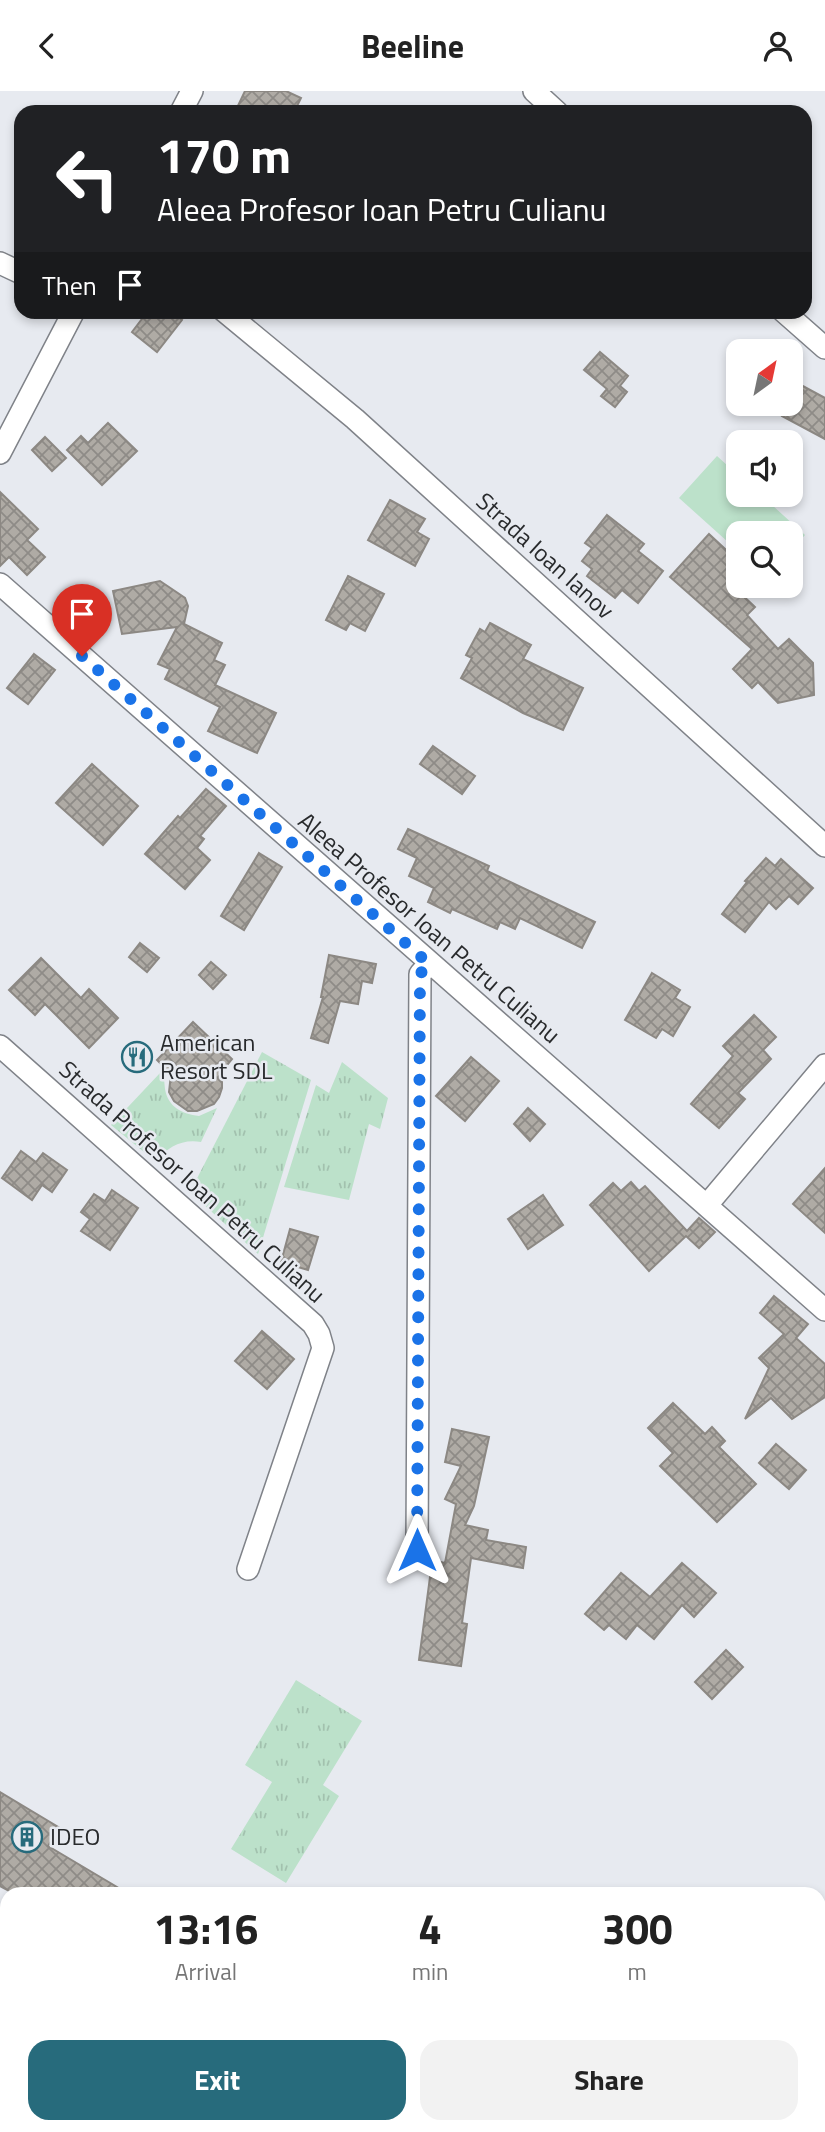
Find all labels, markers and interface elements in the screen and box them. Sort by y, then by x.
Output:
text: Beeline [361,22,464,70]
icon: back [28,27,66,65]
icon: person [759,27,797,65]
text: 170 m [157,117,291,192]
icon: left [42,133,133,224]
text: Aleea Profesor Ioan Petru Culianu [157,185,607,233]
text: Then [42,266,97,305]
icon: arrive [111,266,149,304]
north arrow [726,339,803,417]
map controls [726,339,803,598]
button: sound [726,430,803,507]
street label: Strada Ioan Ianov [469,483,623,627]
button: search [726,521,803,598]
pin [52,584,112,656]
icon: arrive [63,595,101,633]
street label: Aleea Profesor Ioan Petru Culianu [291,803,569,1051]
place label: American Resort SDL [160,1024,273,1088]
restaurant icon: American Resort SDL [120,1040,154,1074]
street label: Strada Profesor Ioan Petru Culianu [52,1052,334,1311]
position arrow [380,1513,454,1587]
place label: IDEO [50,1818,100,1854]
building icon: IDEO [10,1820,44,1854]
text: 13:16 [153,1896,258,1960]
text: 4 [418,1896,442,1960]
text: 300 [602,1896,672,1960]
text: Arrival [175,1954,237,1989]
text: min [412,1954,448,1989]
text: m [628,1954,647,1989]
button: Exit [28,2040,406,2120]
button: Share [420,2040,798,2120]

